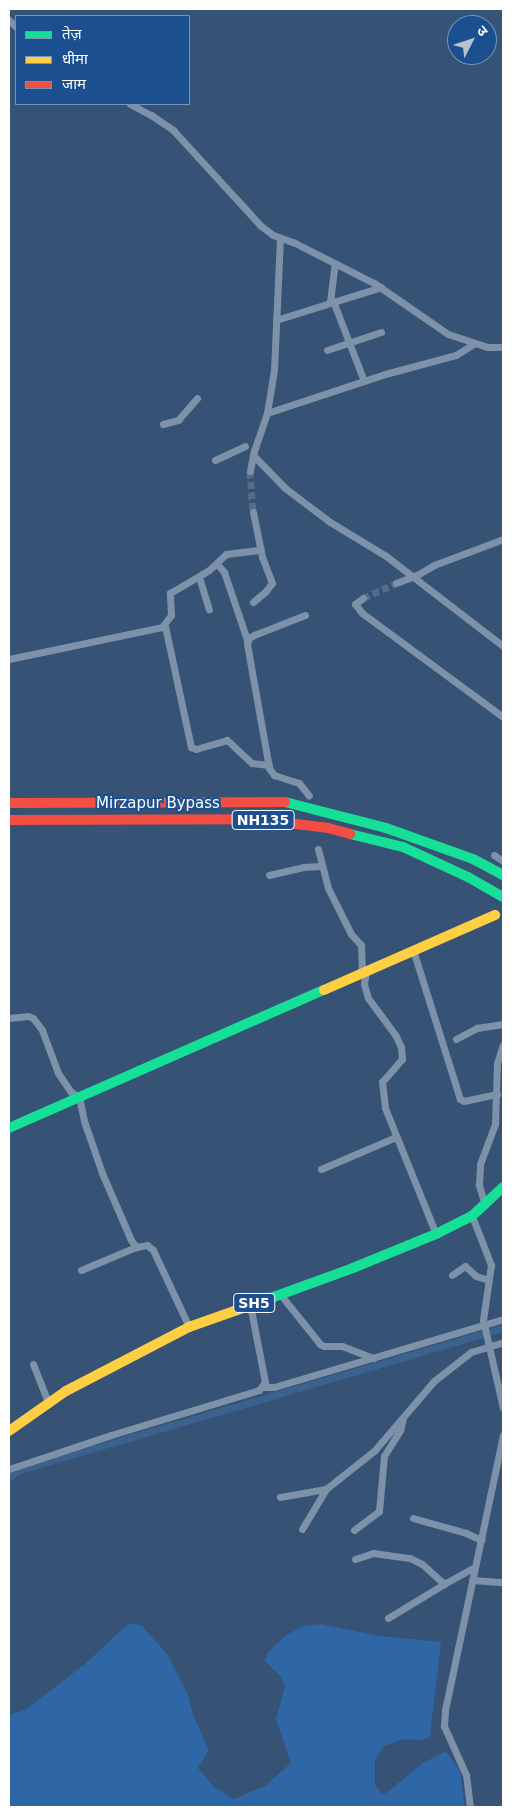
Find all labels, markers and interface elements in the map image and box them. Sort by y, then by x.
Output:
legend [15,15,190,105]
north arrow [447,15,497,65]
text: उ [474,22,491,39]
text: तेज़ [62,25,82,43]
text: धीमा [62,50,88,68]
text: जाम [62,75,86,93]
street label: Mirzapur Bypass [96,795,220,813]
road number: NH135 [230,808,296,832]
road number: SH5 [233,1292,275,1315]

